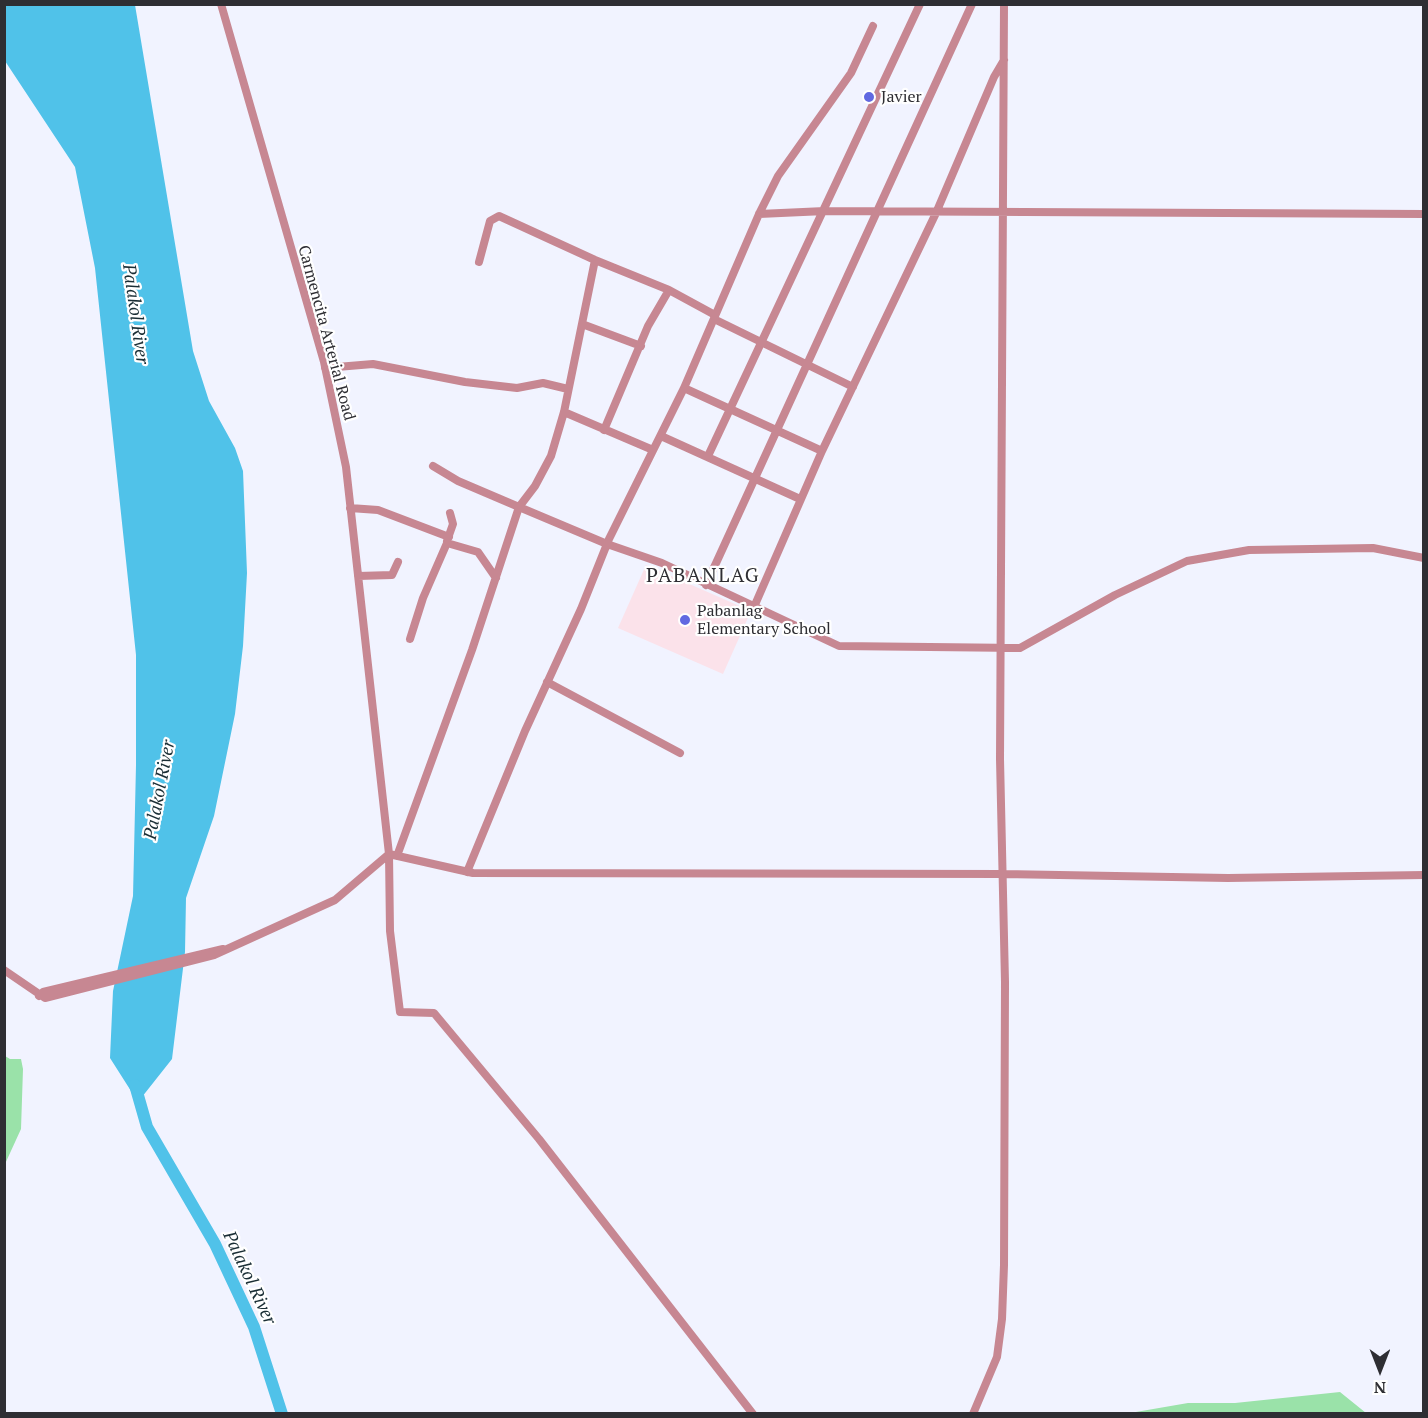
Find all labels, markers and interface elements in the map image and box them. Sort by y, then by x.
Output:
place label: Javier [881,87,922,107]
marker: Javier [862,90,876,104]
street label: Carmencita Arterial Road [293,243,359,423]
water label: Palakol River [117,263,153,365]
district label: PABANLAG [646,564,760,588]
place label: Pabanlag Elementary School [697,601,831,639]
marker: Pabanlag Elementary School [678,613,692,627]
water label: Palakol River [140,739,180,841]
water label: Palakol River [218,1228,280,1328]
north arrow [1350,1340,1410,1400]
text: N [1374,1377,1386,1399]

